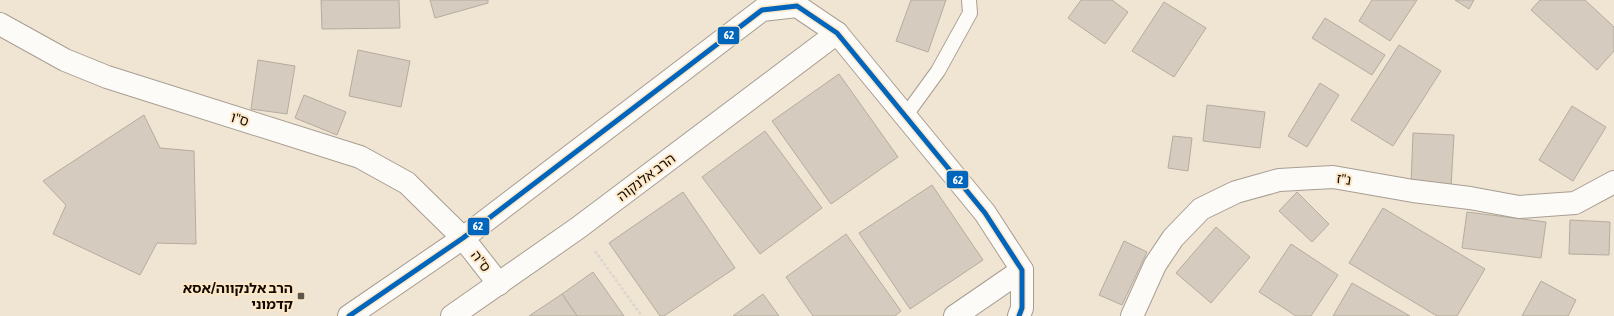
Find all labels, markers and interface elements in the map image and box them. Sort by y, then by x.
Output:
line badge: 62 [717,26,740,45]
text: 62 [724,29,734,41]
street label: ס"ו [229,109,251,129]
street label: הרב אלנקוה [614,150,678,204]
line badge: 62 [946,170,969,189]
street label: נ"ז [1336,170,1352,188]
text: 62 [953,174,963,186]
line badge: 62 [467,217,490,236]
text: 62 [473,220,483,232]
street label: ס"ה [468,247,494,275]
place label: הרב אלנקווה/אסא קדמוני [183,280,293,312]
marker: הרב אלנקווה/אסא קדמוני [296,291,306,301]

